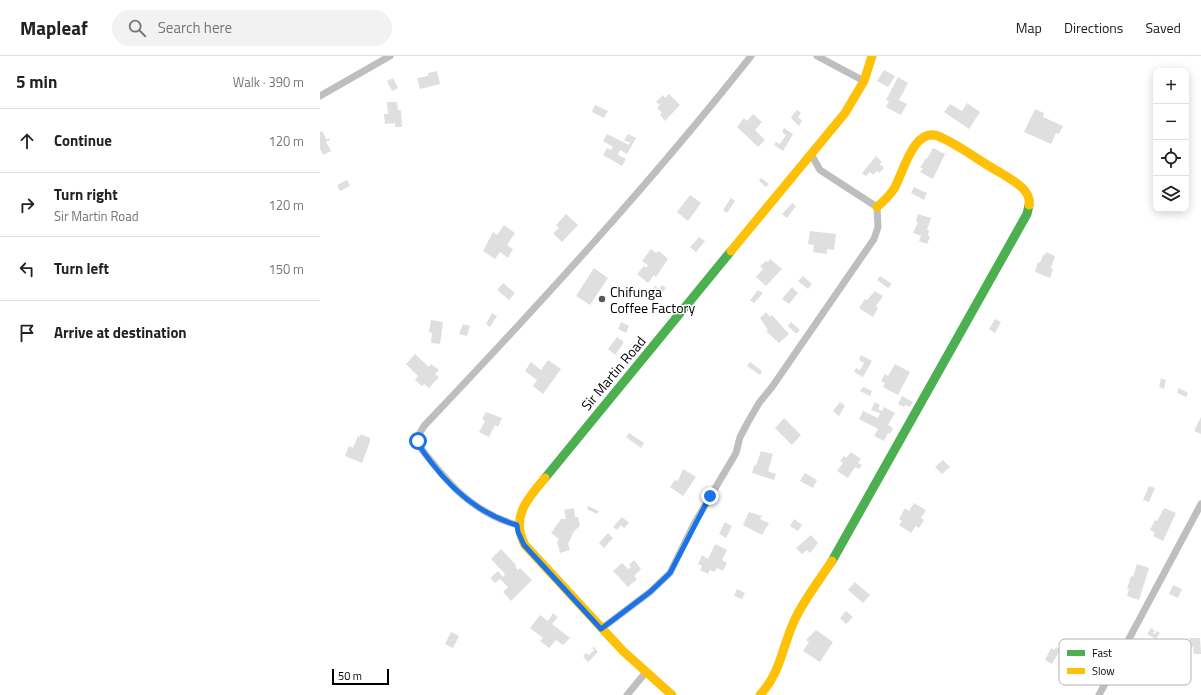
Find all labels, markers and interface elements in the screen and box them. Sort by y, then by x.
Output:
search box [112,10,392,46]
text: Mapleaf [20,13,88,42]
text: Search here [158,16,232,39]
icon: search [126,17,148,39]
text: Map [1016,17,1042,38]
text: Directions [1064,17,1123,38]
text: Saved [1145,17,1181,38]
map controls [1153,68,1189,212]
button: + [1153,68,1189,104]
text: 5 min [16,69,57,95]
text: Walk · 390 m [233,72,304,92]
button: − [1153,104,1189,140]
text: Continue [54,129,112,152]
icon: ahead [16,130,38,152]
text: 120 m [268,131,304,151]
button: locate [1153,140,1189,176]
button: layers [1153,176,1189,212]
text: Turn right [54,183,118,206]
icon: right [16,194,38,216]
text: 120 m [268,195,304,215]
text: Sir Martin Road [54,206,139,226]
text: Turn left [54,257,109,280]
icon: left [16,258,38,280]
text: 150 m [268,259,304,279]
place label: Chifunga Coffee Factory [610,281,695,318]
marker: Chifunga Coffee Factory [597,294,607,304]
text: Arrive at destination [54,321,187,344]
icon: arrive [16,322,38,344]
street label: Sir Martin Road [576,331,650,415]
route start [409,432,427,450]
route end [701,487,719,505]
legend [1059,639,1191,685]
text: Fast [1092,645,1112,661]
text: Slow [1092,663,1115,679]
scale bar [332,667,389,686]
text: 50 m [338,668,362,684]

